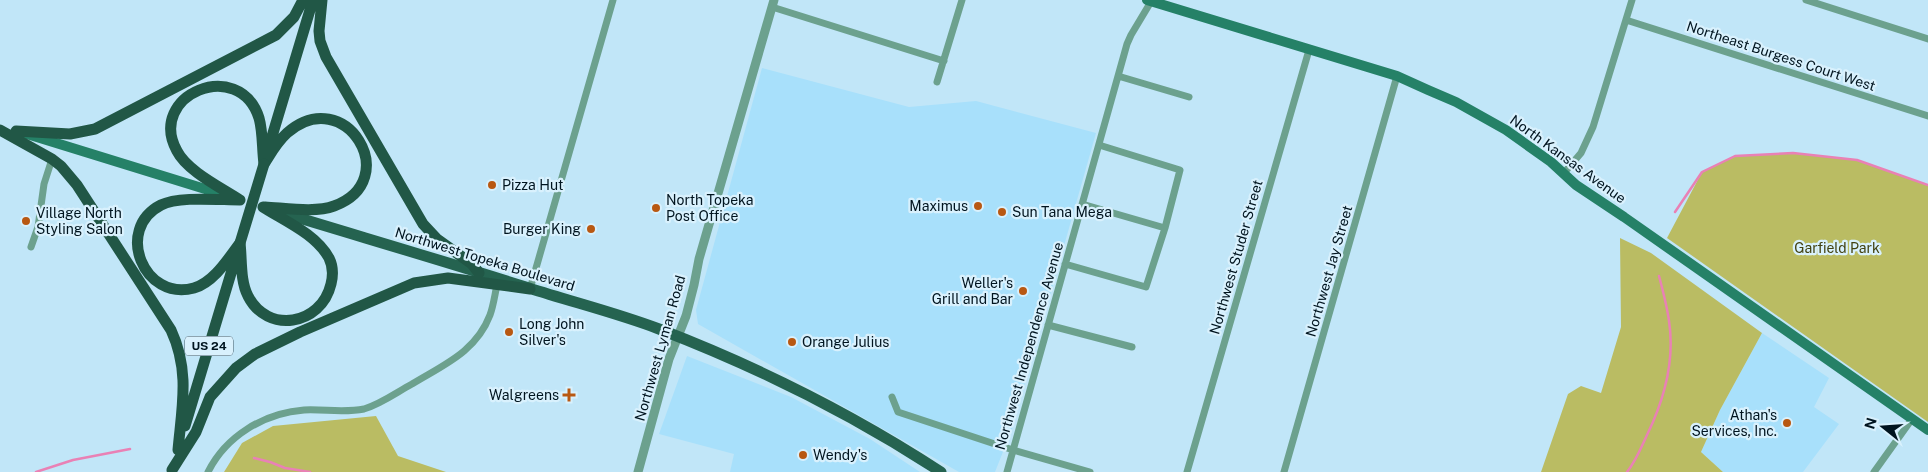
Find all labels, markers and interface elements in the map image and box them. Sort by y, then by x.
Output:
street label: Northeast Burgess Court West [1685,18,1877,94]
street label: North Kansas Avenue [1507,112,1629,206]
place label: Pizza Hut [502,177,564,193]
street label: Northwest Studer Street [1206,178,1266,336]
marker: Pizza Hut [486,179,498,191]
place label: North Topeka Post Office [666,192,754,224]
place label: Maximus [909,198,968,214]
marker: Maximus [972,200,984,212]
marker: North Topeka Post Office [650,202,662,214]
street label: Northwest Jay Street [1303,203,1355,339]
place label: Sun Tana Mega [1012,204,1112,220]
place label: Village North Styling Salon [36,205,123,237]
marker: Sun Tana Mega [996,206,1008,218]
marker: Village North Styling Salon [20,215,32,227]
place label: Burger King [503,221,581,237]
marker: Burger King [585,223,597,235]
street label: Northwest Topeka Boulevard [393,224,577,294]
street label: Northwest Independence Avenue [992,240,1066,452]
park label: Garfield Park [1794,240,1880,256]
street label: Northwest Lyman Road [632,273,688,423]
place label: Weller's Grill and Bar [932,275,1013,307]
marker: Weller's Grill and Bar [1017,285,1029,297]
place label: Long John Silver's [519,316,584,348]
marker: Long John Silver's [503,326,515,338]
place label: Orange Julius [802,334,889,350]
road number: US 24 [185,336,233,356]
marker: Orange Julius [786,336,798,348]
place label: Walgreens [489,387,559,403]
marker: Walgreens [563,389,575,401]
north arrow [1858,402,1908,452]
place label: Athan's Services, Inc. [1691,407,1777,439]
text: N [1861,416,1880,431]
marker: Athan's Services, Inc. [1781,417,1793,429]
place label: Wendy's [813,447,867,463]
marker: Wendy's [797,449,809,461]

